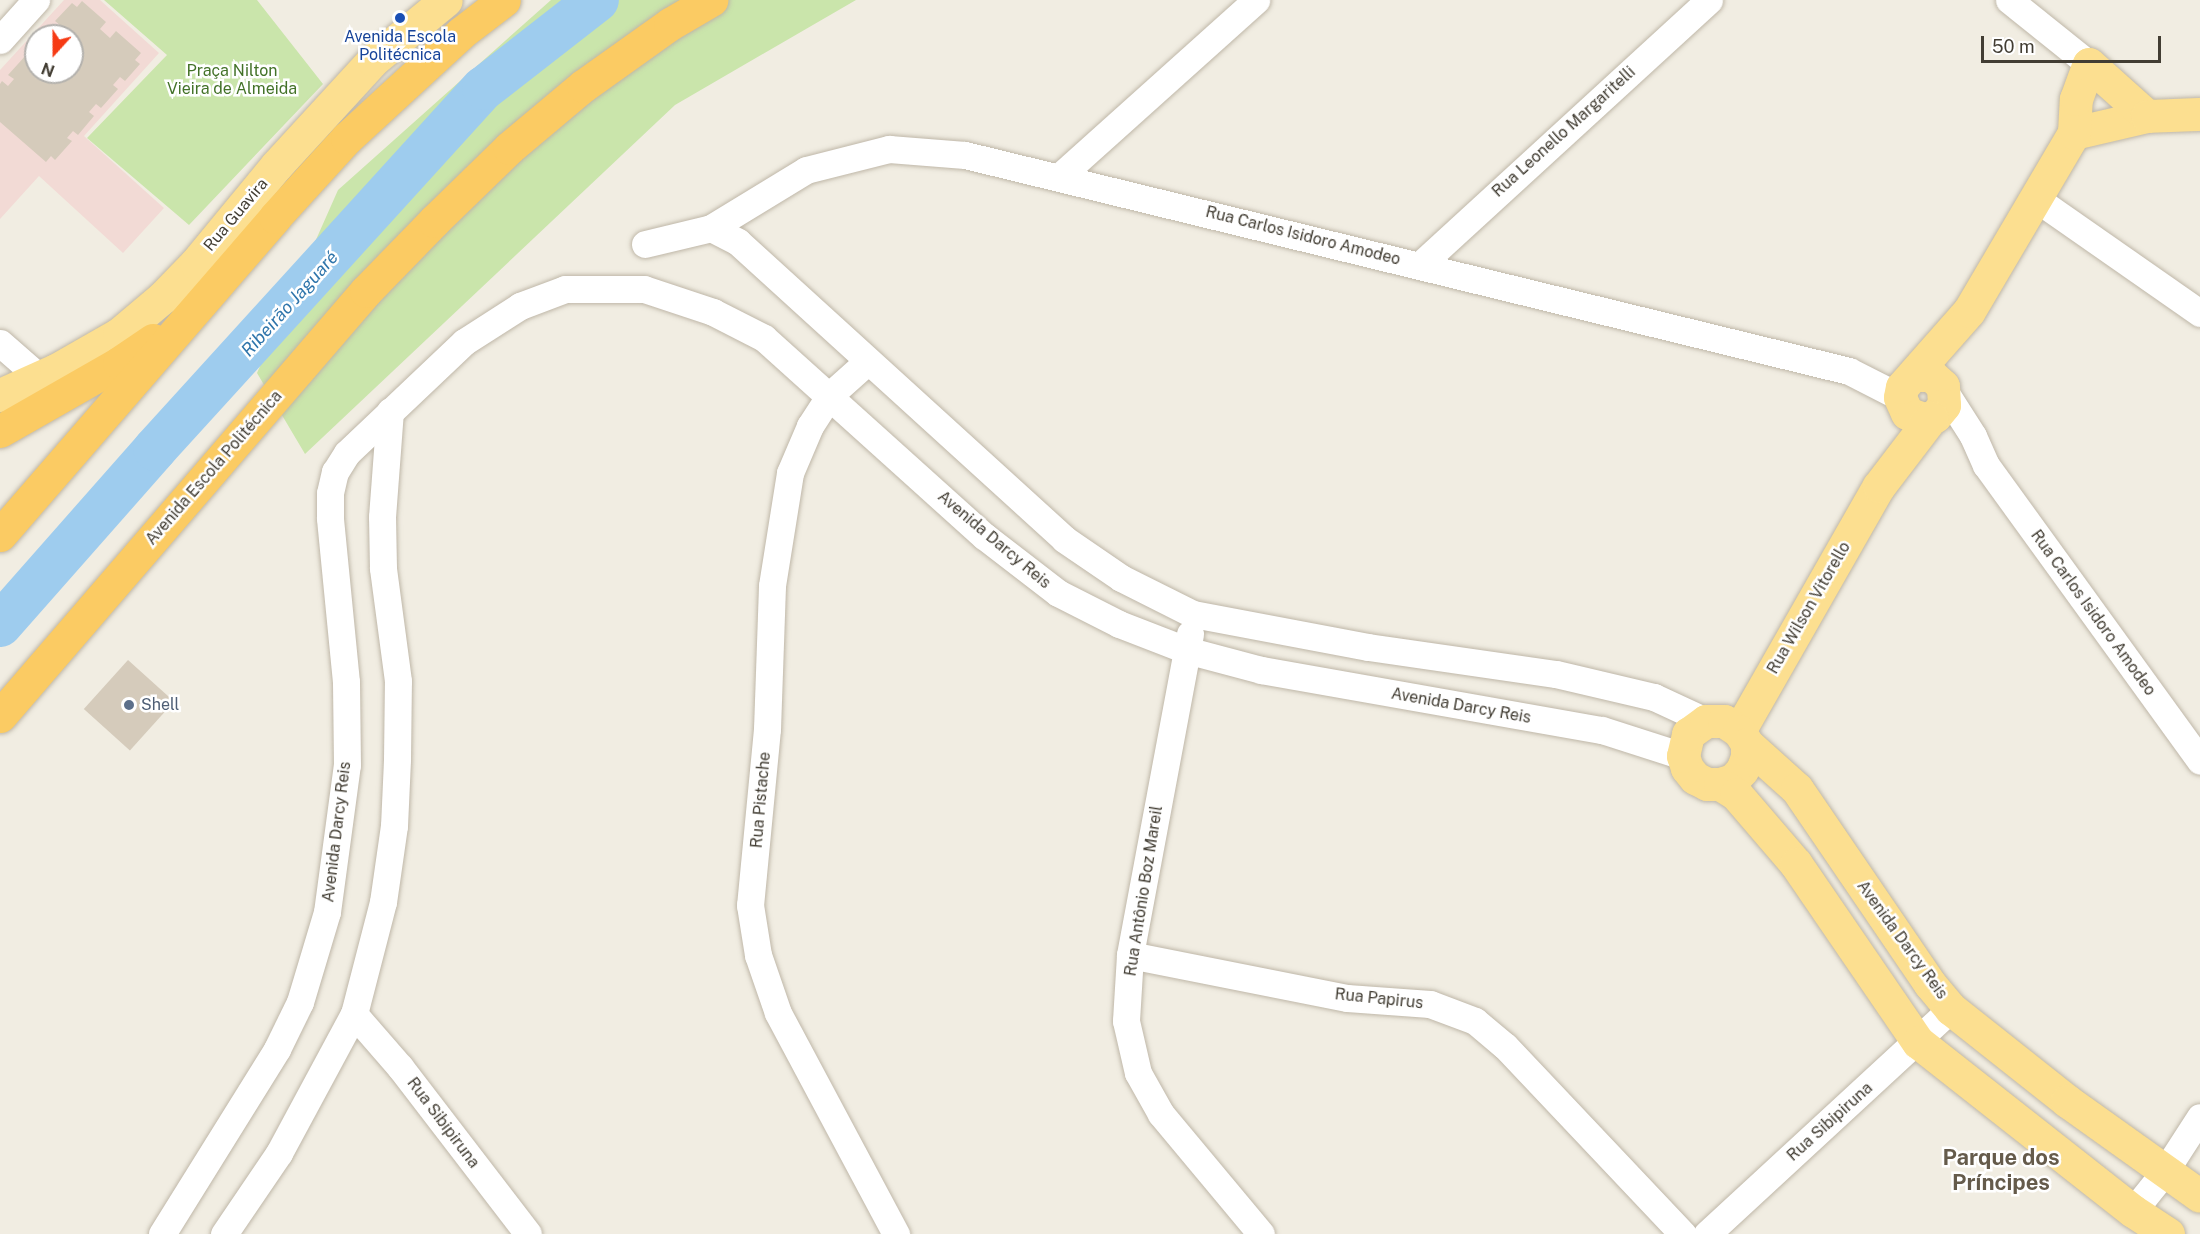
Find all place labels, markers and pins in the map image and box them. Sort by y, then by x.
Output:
marker: Avenida Escola Politécnica [393,11,407,25]
place label: Avenida Escola Politécnica [344,27,456,65]
place label: Shell [141,695,179,715]
marker: Shell [122,698,136,712]

